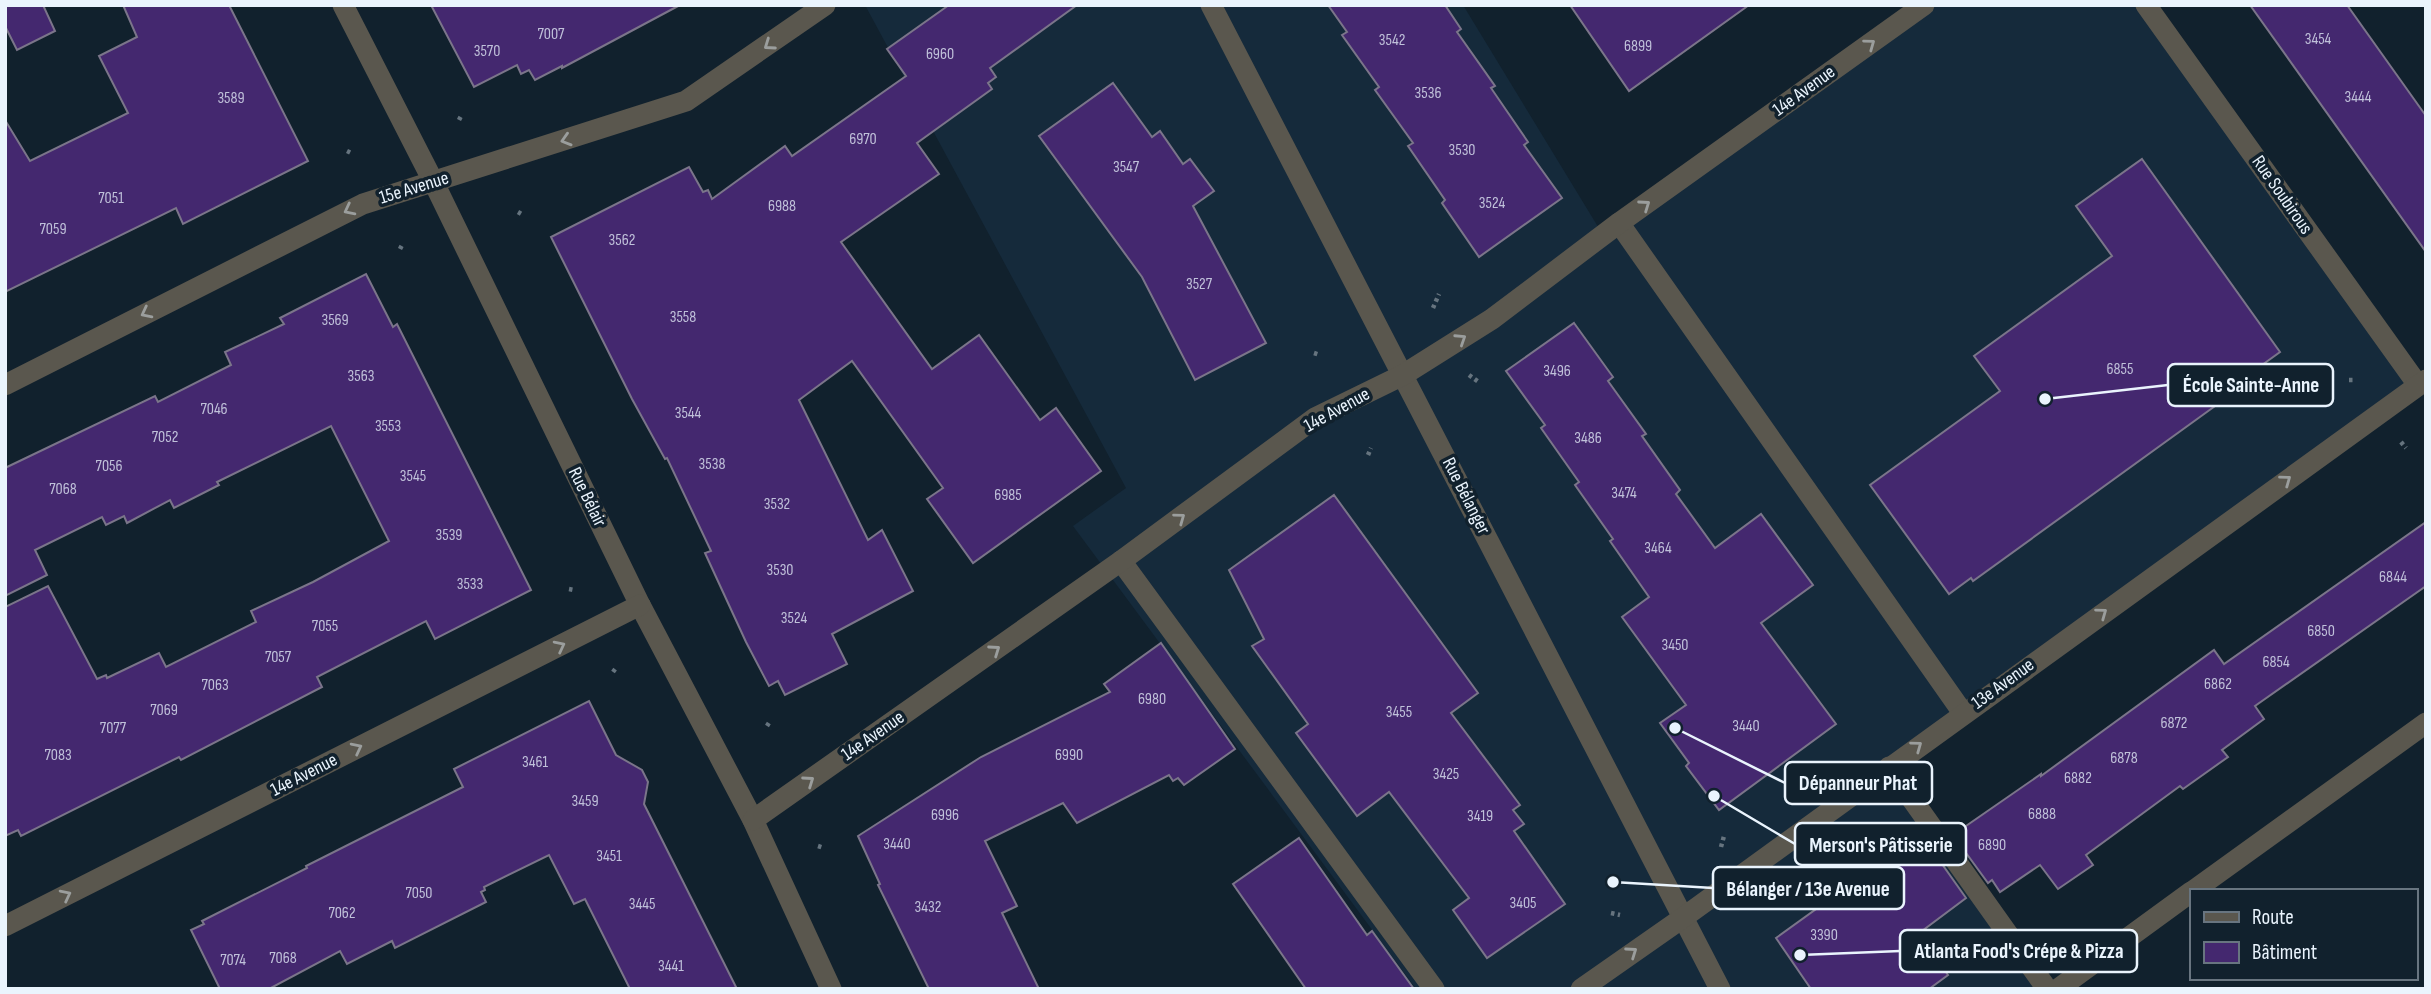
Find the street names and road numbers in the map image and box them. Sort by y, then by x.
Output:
street label: 14e Avenue [1768,61,1840,121]
street label: Rue Soubirous [2247,151,2317,239]
street label: 15e Avenue [377,167,451,209]
street label: 14e Avenue [1300,383,1374,437]
street label: Rue Bélanger [1437,454,1495,539]
street label: Rue Bélair [563,464,611,531]
street label: 13e Avenue [1967,654,2039,714]
street label: 14e Avenue [837,706,909,766]
street label: 14e Avenue [267,748,341,802]

